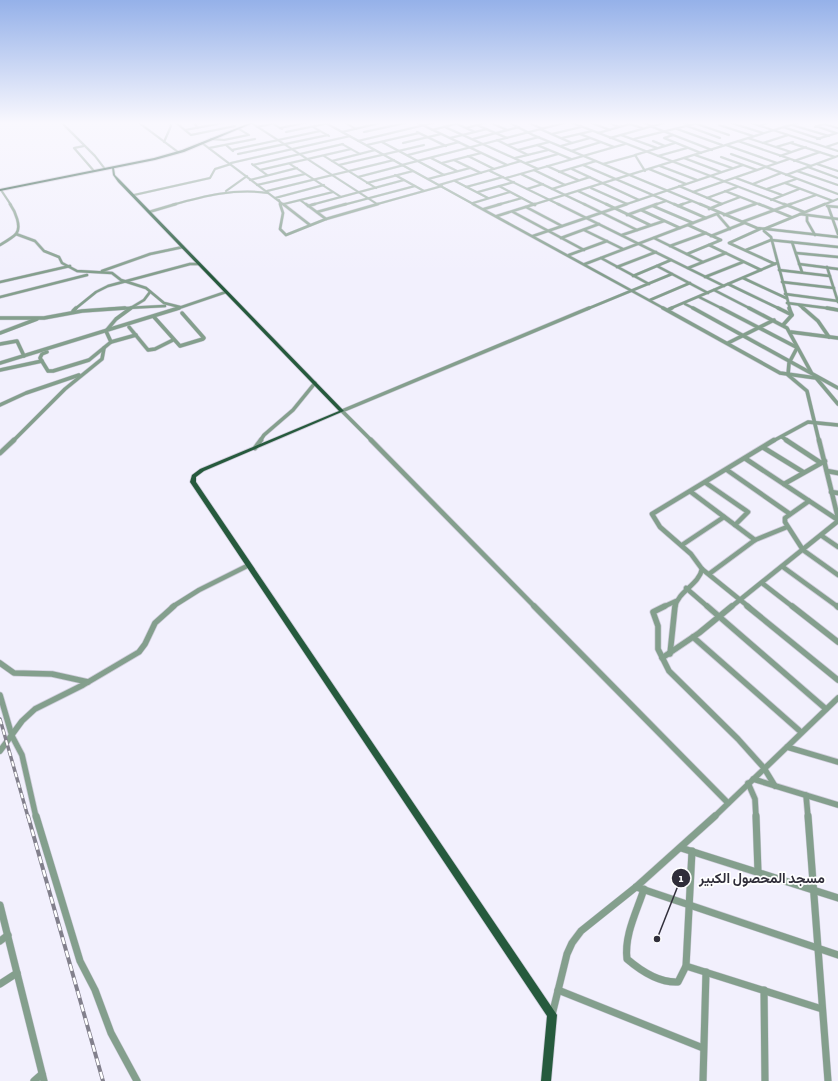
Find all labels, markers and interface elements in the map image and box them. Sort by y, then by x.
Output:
callout: مسجد المحصول الكبير [671,865,833,891]
text: مسجد المحصول الكبير [698,870,825,887]
text: 1 [679,871,684,885]

